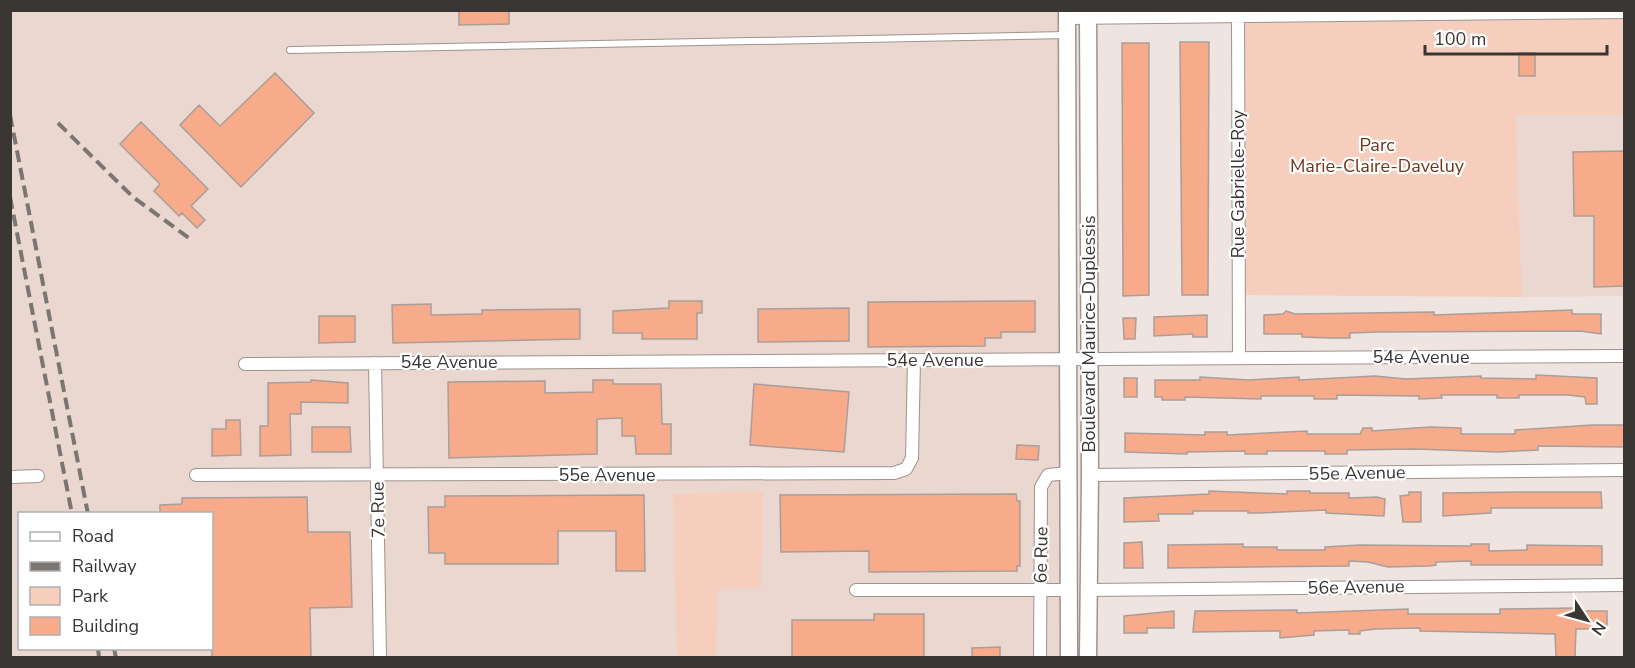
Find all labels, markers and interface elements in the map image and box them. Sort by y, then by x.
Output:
scale bar [1425,18,1606,56]
text: 100 m [1434,27,1486,51]
street label: Rue Gabrielle-Roy [1226,109,1250,258]
park label: Parc Marie-Claire-Daveluy [1290,133,1465,178]
street label: Boulevard Maurice-Duplessis [1077,215,1101,453]
street label: 54e Avenue [1372,345,1470,369]
street label: 54e Avenue [886,348,984,372]
street label: 54e Avenue [400,350,498,374]
street label: 55e Avenue [1308,460,1406,486]
street label: 55e Avenue [558,463,656,487]
street label: 7e Rue [366,481,390,539]
legend [18,512,213,650]
text: Road [72,524,114,548]
street label: 6e Rue [1029,526,1053,584]
text: Railway [72,554,137,578]
street label: 56e Avenue [1307,574,1405,600]
text: Park [72,584,109,608]
north arrow [1557,590,1617,650]
text: Building [72,614,139,638]
text: N [1586,617,1611,640]

